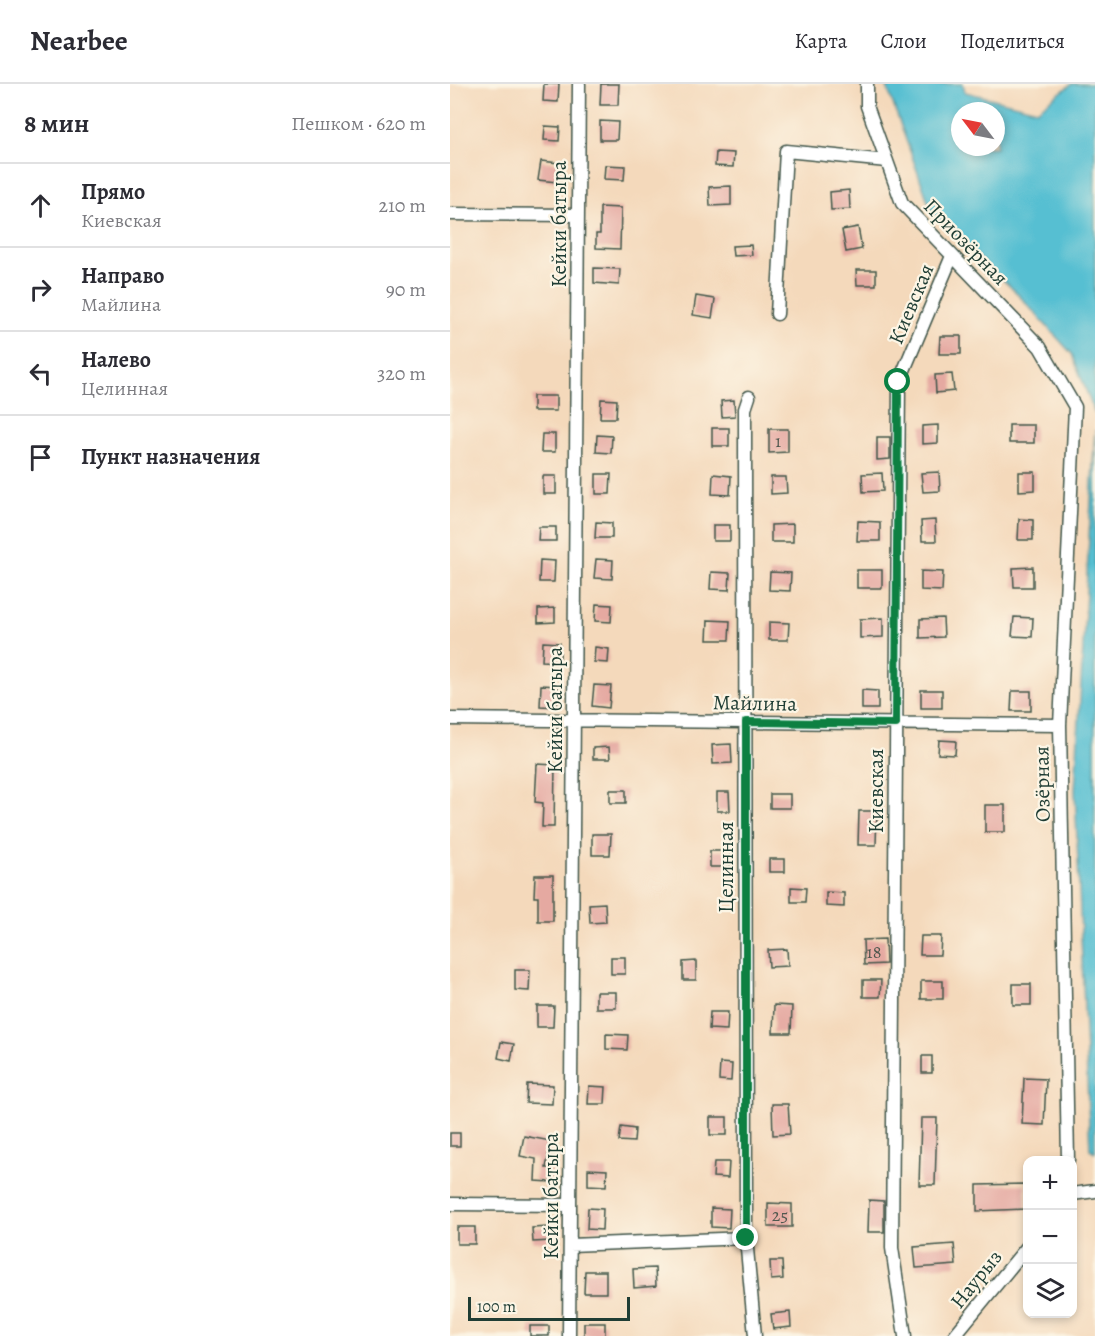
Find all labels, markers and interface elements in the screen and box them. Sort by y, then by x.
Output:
text: Nearbee [30,22,128,60]
text: Карта [794,27,847,55]
text: Слои [880,27,927,55]
text: Поделиться [960,27,1065,55]
north arrow [951,102,1005,156]
text: 8 мин [24,106,89,141]
text: Пешком · 620 m [291,110,426,137]
street label: Кейки батыра [545,160,573,287]
text: Прямо [81,177,145,207]
icon: ahead [24,189,57,222]
text: 210 m [378,192,426,219]
street label: Приозёрная [918,193,1014,291]
text: Киевская [81,207,162,234]
street label: Киевская [882,260,940,348]
text: Направо [81,261,164,291]
icon: right [24,273,57,306]
text: 90 m [386,276,426,303]
text: Майлина [81,291,161,318]
text: Налево [81,345,151,375]
icon: left [24,357,57,390]
text: 320 m [377,360,426,387]
route start [884,368,910,394]
text: Целинная [81,375,168,402]
house number: 1 [775,429,781,453]
icon: arrive [24,441,57,474]
text: Пункт назначения [81,442,260,472]
street label: Кейки батыра [541,646,569,773]
street label: Майлина [713,688,798,718]
street label: Озёрная [1027,746,1057,822]
street label: Киевская [862,749,890,833]
street label: Целинная [712,821,740,913]
house number: 18 [867,940,881,964]
street label: Кейки батыра [537,1132,565,1259]
map controls [1023,1156,1077,1318]
button: + [1023,1156,1077,1210]
house number: 25 [772,1203,788,1227]
button: − [1023,1210,1077,1264]
route end [732,1224,758,1250]
street label: Наурыз [944,1244,1008,1314]
button: layers [1023,1264,1077,1318]
scale bar [468,1294,630,1322]
text: 100 m [477,1296,516,1318]

